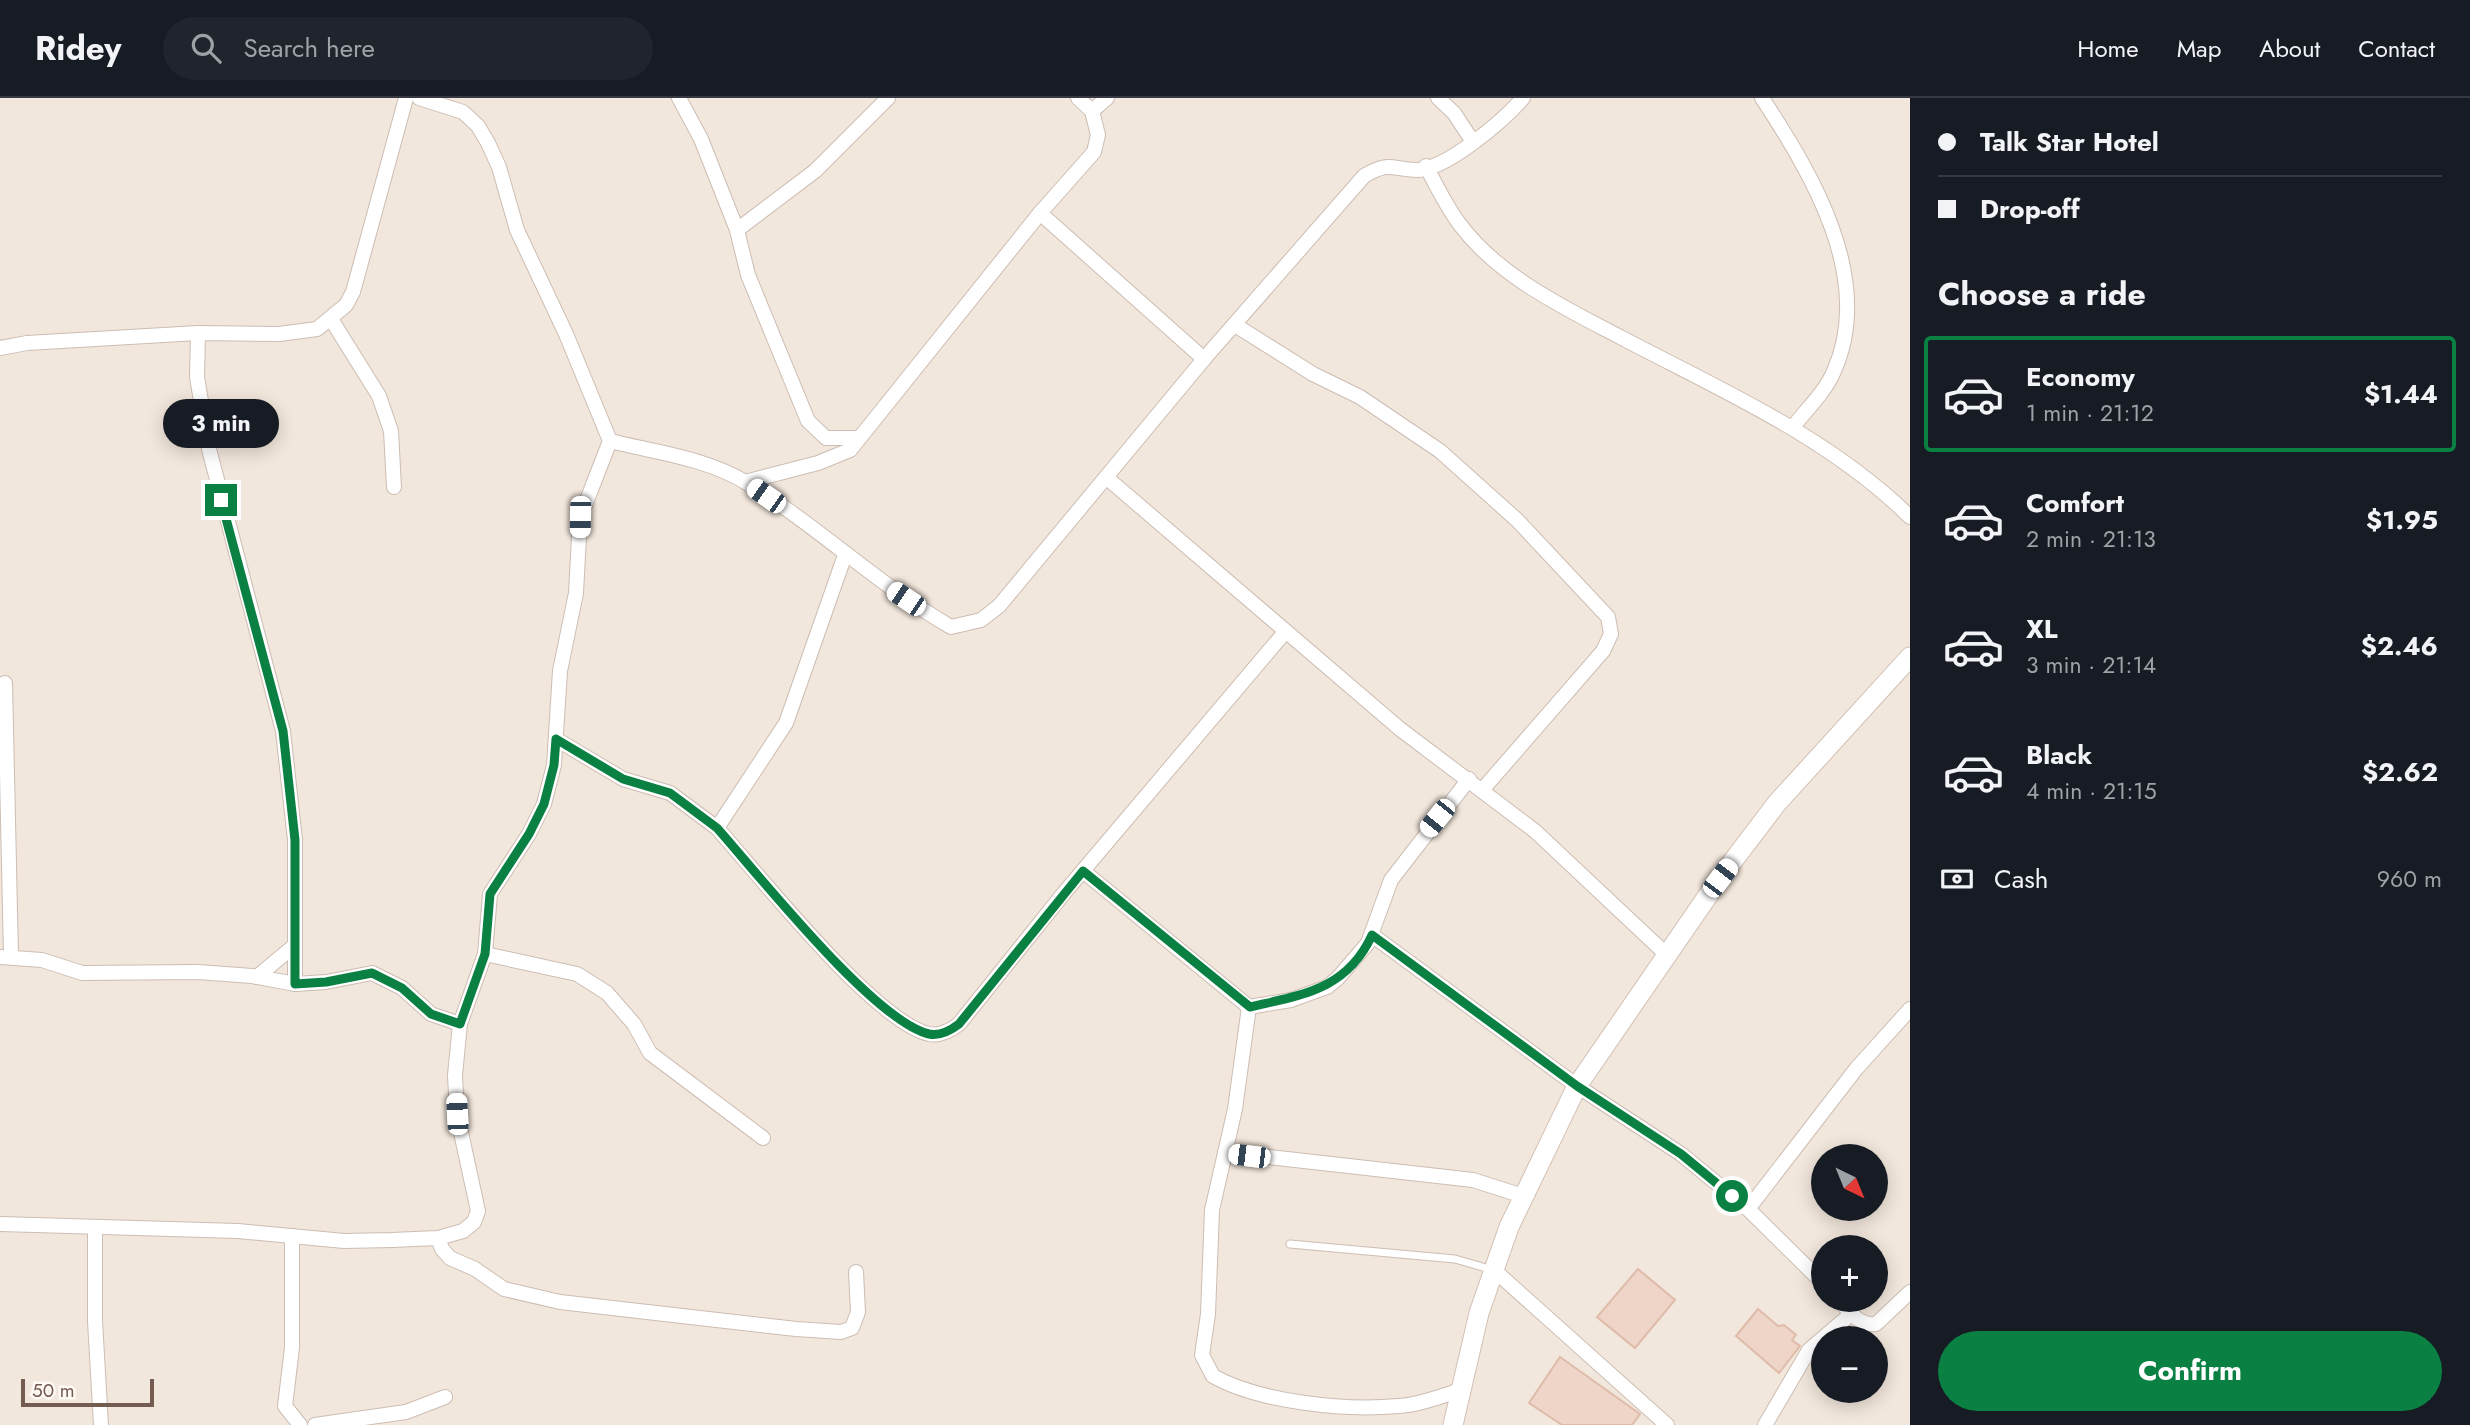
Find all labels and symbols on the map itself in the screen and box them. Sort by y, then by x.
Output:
callout: 3 min [163,398,279,448]
car [743,475,790,517]
route end [205,484,237,516]
car [570,496,591,538]
car [883,579,930,619]
car [1416,795,1459,841]
car [1699,855,1742,901]
car [446,1092,469,1136]
car [1227,1143,1272,1169]
north arrow [1811,1144,1888,1222]
route start [1716,1180,1748,1212]
scale bar [21,1376,154,1408]

